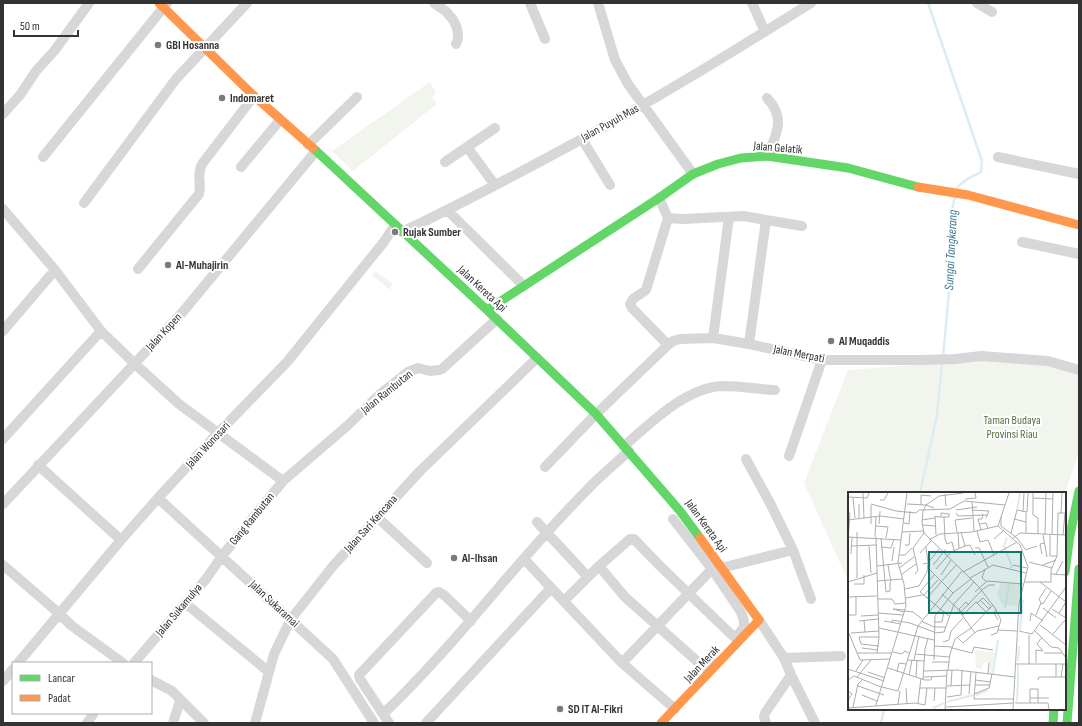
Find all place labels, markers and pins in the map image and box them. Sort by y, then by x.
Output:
place label: GBI Hosanna [166,38,219,53]
marker: GBI Hosanna [153,40,163,50]
place label: Indomaret [230,91,274,106]
marker: Indomaret [217,93,227,103]
place label: Rujak Sumber [403,225,461,240]
marker: Rujak Sumber [390,227,400,237]
place label: Al-Muhajirin [175,258,228,273]
marker: Al-Muhajirin [163,260,173,270]
place label: Al Muqaddis [838,334,890,349]
marker: Al Muqaddis [826,336,836,346]
place label: Al-Ihsan [461,551,498,566]
marker: Al-Ihsan [449,553,459,563]
place label: SD IT Al-Fikri [568,702,623,717]
marker: SD IT Al-Fikri [555,704,565,714]

